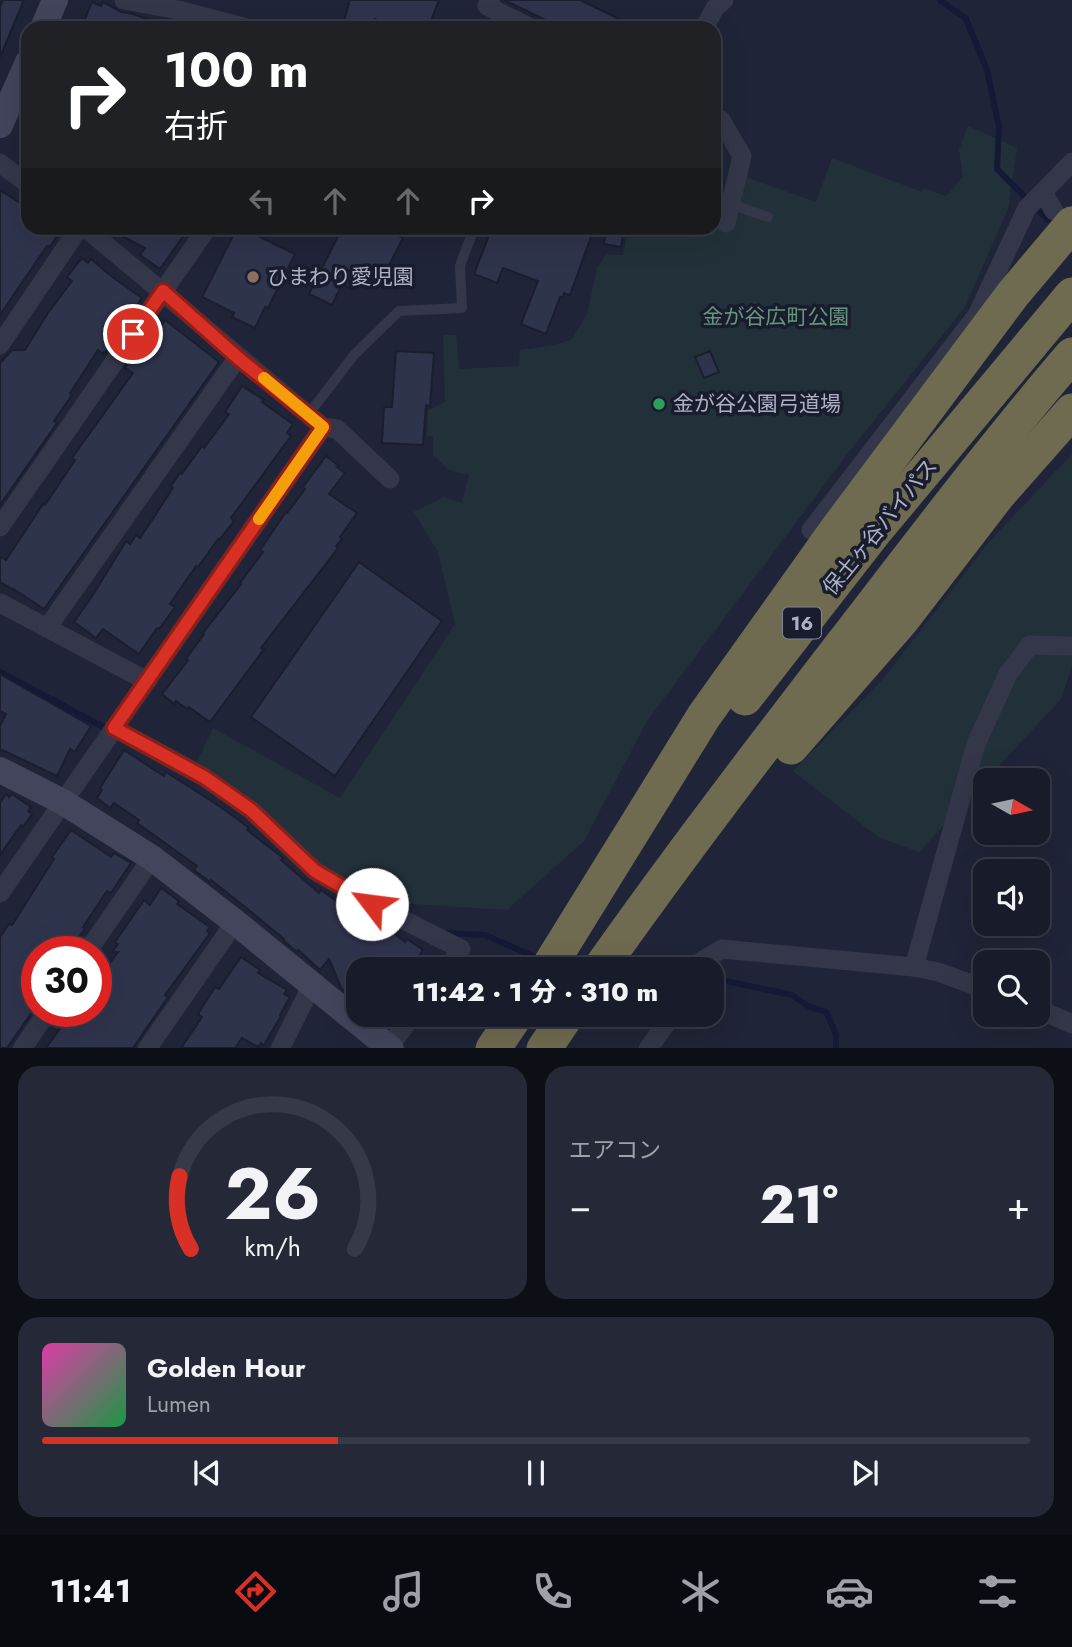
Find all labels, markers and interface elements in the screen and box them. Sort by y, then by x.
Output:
text: 100 m [164,35,309,105]
icon: right [49,49,140,140]
text: 右折 [164,103,228,149]
icon: left [243,182,281,220]
icon: ahead [316,182,354,220]
icon: ahead [389,182,427,220]
icon: right [462,182,500,220]
place label: ひまわり愛児園 [267,262,414,292]
marker: ひまわり愛児園 [245,269,261,285]
park label: 金が谷広町公園 [703,302,850,332]
pin [103,304,163,364]
icon: arrive [114,315,152,353]
place label: 金が谷公園弓道場 [673,389,841,419]
marker: 金が谷公園弓道場 [651,396,667,412]
street label: 保土ヶ谷バイパス [816,452,944,602]
road number: 16 [783,608,821,638]
north arrow [973,768,1050,845]
map controls [973,768,1050,1027]
button: sound [973,859,1050,936]
position arrow [335,867,409,941]
speed limit sign: 30 [21,936,112,1027]
button: search [973,950,1050,1027]
text: 11:42 · 1 分 · 310 m [412,973,658,1011]
text: エアコン [569,1133,661,1167]
text: 26 [224,1141,321,1246]
text: 21° [760,1167,838,1243]
text: − [569,1178,591,1233]
text: + [1007,1178,1030,1233]
text: km/h [244,1228,301,1264]
text: Golden Hour [147,1349,306,1387]
text: Lumen [147,1387,211,1421]
icon: previous [188,1454,226,1492]
icon: pause [517,1454,555,1492]
icon: next [846,1454,884,1492]
icon: directions [231,1567,280,1616]
icon: music [379,1567,428,1616]
icon: phone [528,1567,577,1616]
icon: climate [676,1567,725,1616]
icon: car [825,1567,874,1616]
icon: filters [973,1567,1022,1616]
text: 11:41 [50,1568,131,1614]

